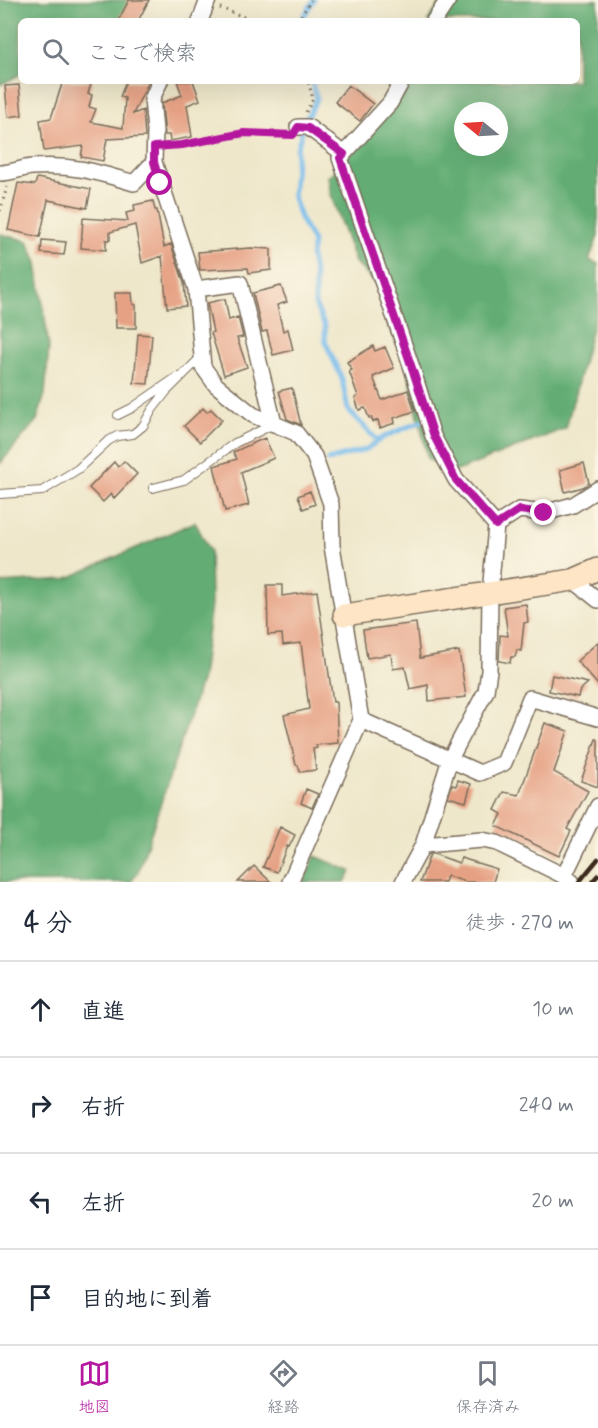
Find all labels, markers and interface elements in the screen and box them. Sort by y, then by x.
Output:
search box [18,18,580,84]
icon: search [39,35,72,68]
text: ここで検索 [87,40,197,68]
north arrow [454,102,508,156]
route start [146,169,172,195]
route end [530,499,556,525]
text: 4 分 [24,907,72,941]
text: 徒歩 · 270 m [465,910,574,937]
icon: ahead [24,993,57,1026]
text: 10 m [532,996,574,1023]
text: 直進 [81,998,125,1026]
icon: right [24,1089,57,1122]
text: 240 m [519,1092,574,1119]
text: 右折 [81,1094,125,1122]
icon: left [24,1185,57,1218]
text: 20 m [531,1188,574,1215]
text: 左折 [81,1190,125,1218]
icon: arrive [24,1281,57,1314]
text: 目的地に到着 [81,1286,213,1314]
tab: 地図 [78,1357,111,1418]
tab: 経路 [267,1357,300,1418]
tab: 保存済み [456,1357,520,1418]

